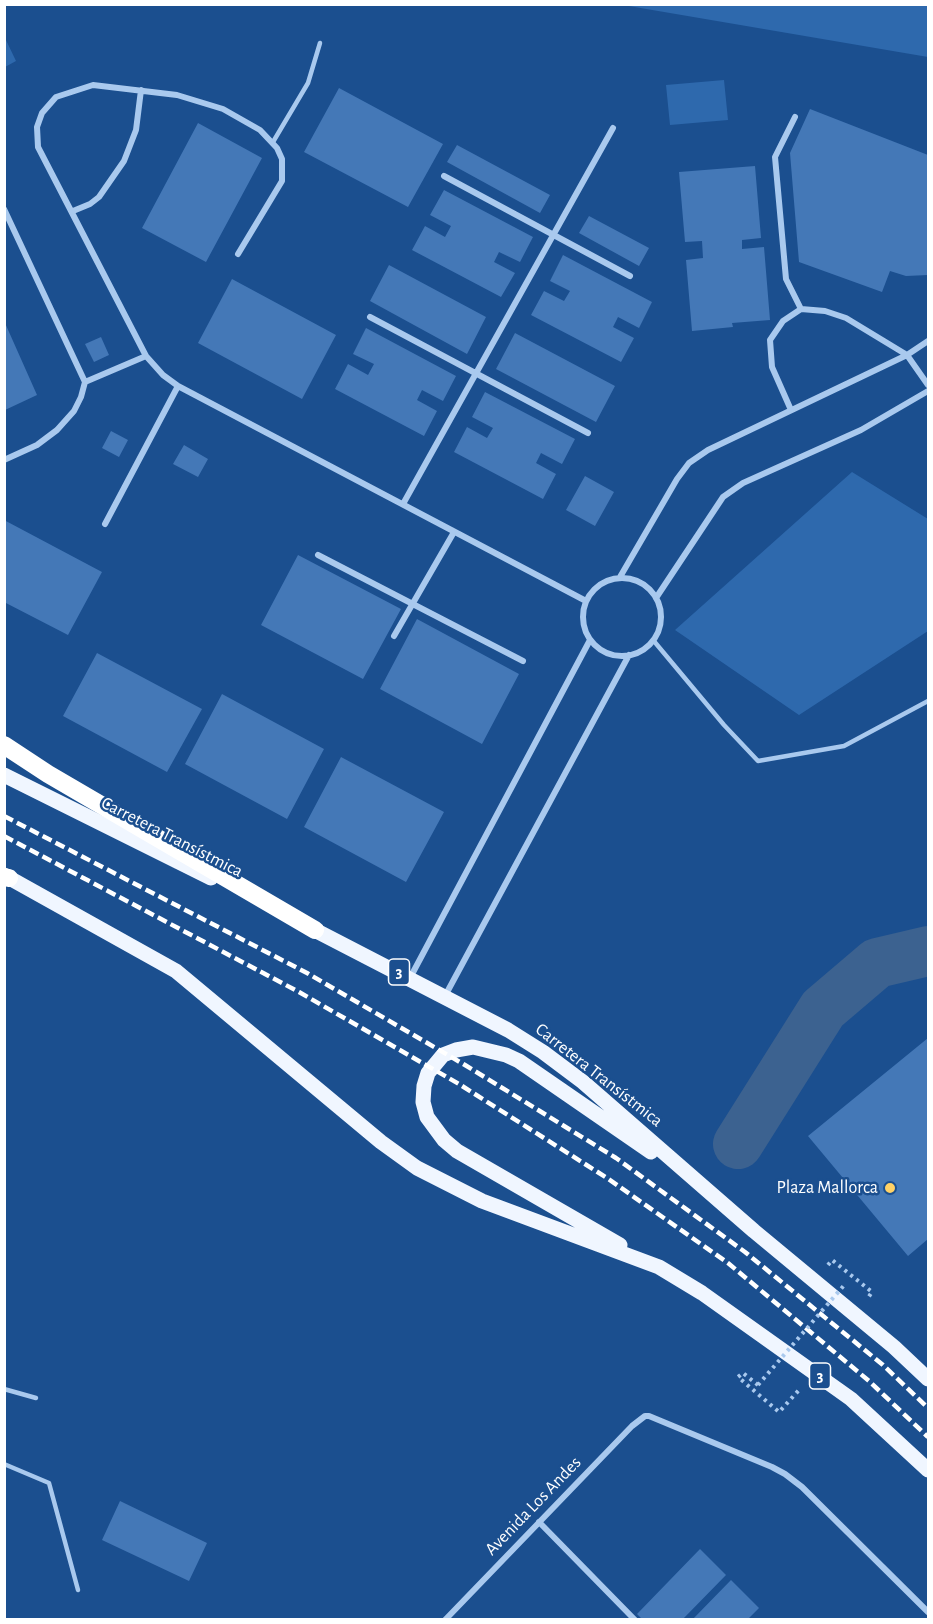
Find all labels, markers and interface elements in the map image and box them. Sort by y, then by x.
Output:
street label: Carretera Transístmica [98,792,246,882]
road number: 3 [388,959,410,985]
street label: Carretera Transístmica [531,1018,667,1132]
place label: Plaza Mallorca [776,1177,878,1199]
marker: Plaza Mallorca [883,1181,897,1195]
road number: 3 [810,1363,830,1389]
street label: Avenida Los Andes [480,1452,586,1560]

